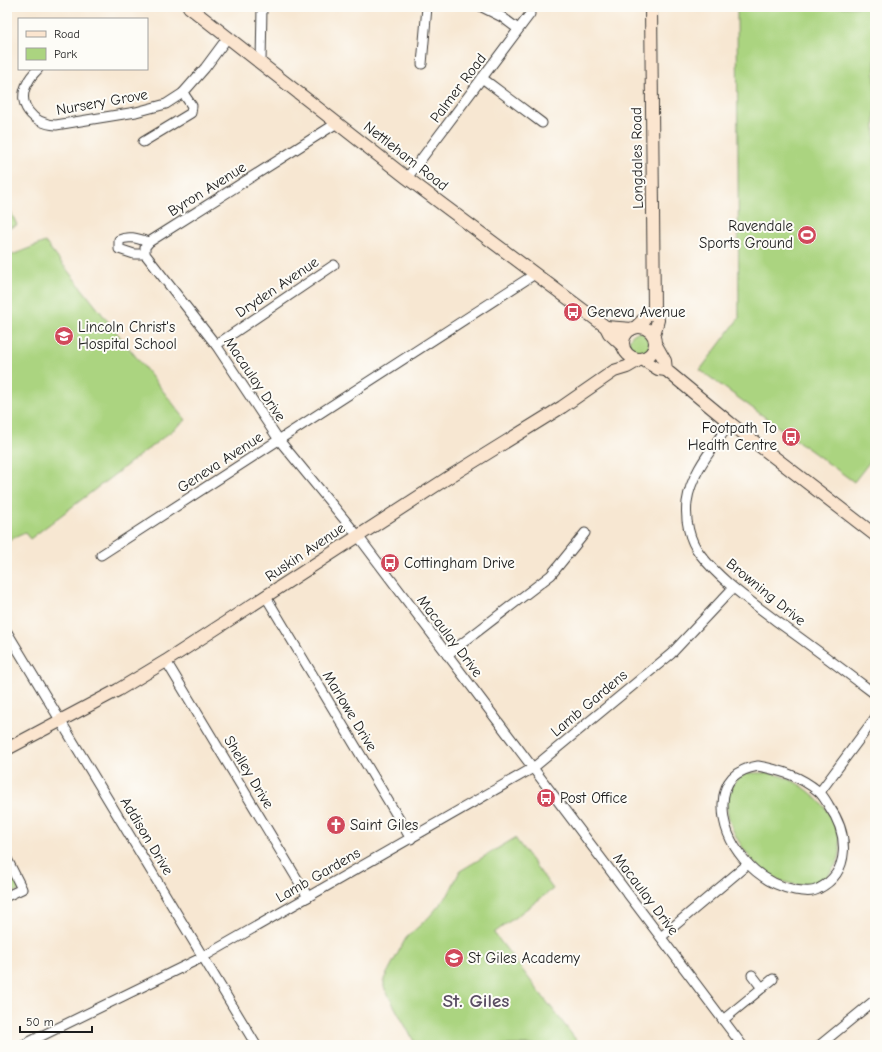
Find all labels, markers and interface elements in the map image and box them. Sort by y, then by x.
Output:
legend [18,18,148,70]
text: Road [54,27,80,41]
text: Park [54,47,77,61]
street label: Palmer Road [426,50,490,126]
street label: Nursery Grove [55,85,150,119]
street label: Longdales Road [627,107,647,209]
street label: Nettleham Road [360,117,452,195]
street label: Byron Avenue [165,158,250,220]
place label: Ravendale Sports Ground [699,217,793,252]
sports icon: Ravendale Sports Ground [796,224,818,246]
street label: Dryden Avenue [232,252,322,321]
bus stop icon: Geneva Avenue [562,301,584,323]
place label: Geneva Avenue [587,303,686,321]
place label: Lincoln Christ's Hospital School [78,318,177,353]
school or university icon: Lincoln Christ's Hospital School [53,325,75,347]
street label: Macaulay Drive [220,333,290,425]
place label: Footpath To Health Centre [688,419,777,454]
bus stop icon: Footpath To Health Centre [780,426,802,448]
street label: Geneva Avenue [174,427,267,496]
street label: Ruskin Avenue [262,518,349,585]
bus stop icon: Cottingham Drive [379,552,401,574]
place label: Cottingham Drive [404,554,515,572]
street label: Browning Drive [723,554,810,630]
street label: Macaulay Drive [413,591,487,681]
street label: Lamb Gardens [547,666,631,740]
street label: Marlowe Drive [319,667,381,755]
street label: Shelley Drive [220,732,278,812]
bus stop icon: Post Office [535,787,557,809]
place label: Post Office [560,789,628,807]
street label: Addison Drive [117,794,178,879]
church icon: Saint Giles [325,814,347,836]
place label: Saint Giles [350,816,418,834]
street label: Lamb Gardens [273,844,363,906]
street label: Macaulay Drive [609,849,683,939]
school or university icon: St Giles Academy [443,947,465,969]
place label: St Giles Academy [468,949,580,967]
district label: St. Giles [443,990,509,1012]
scale bar [20,1008,92,1034]
text: 50 m [26,1015,54,1029]

